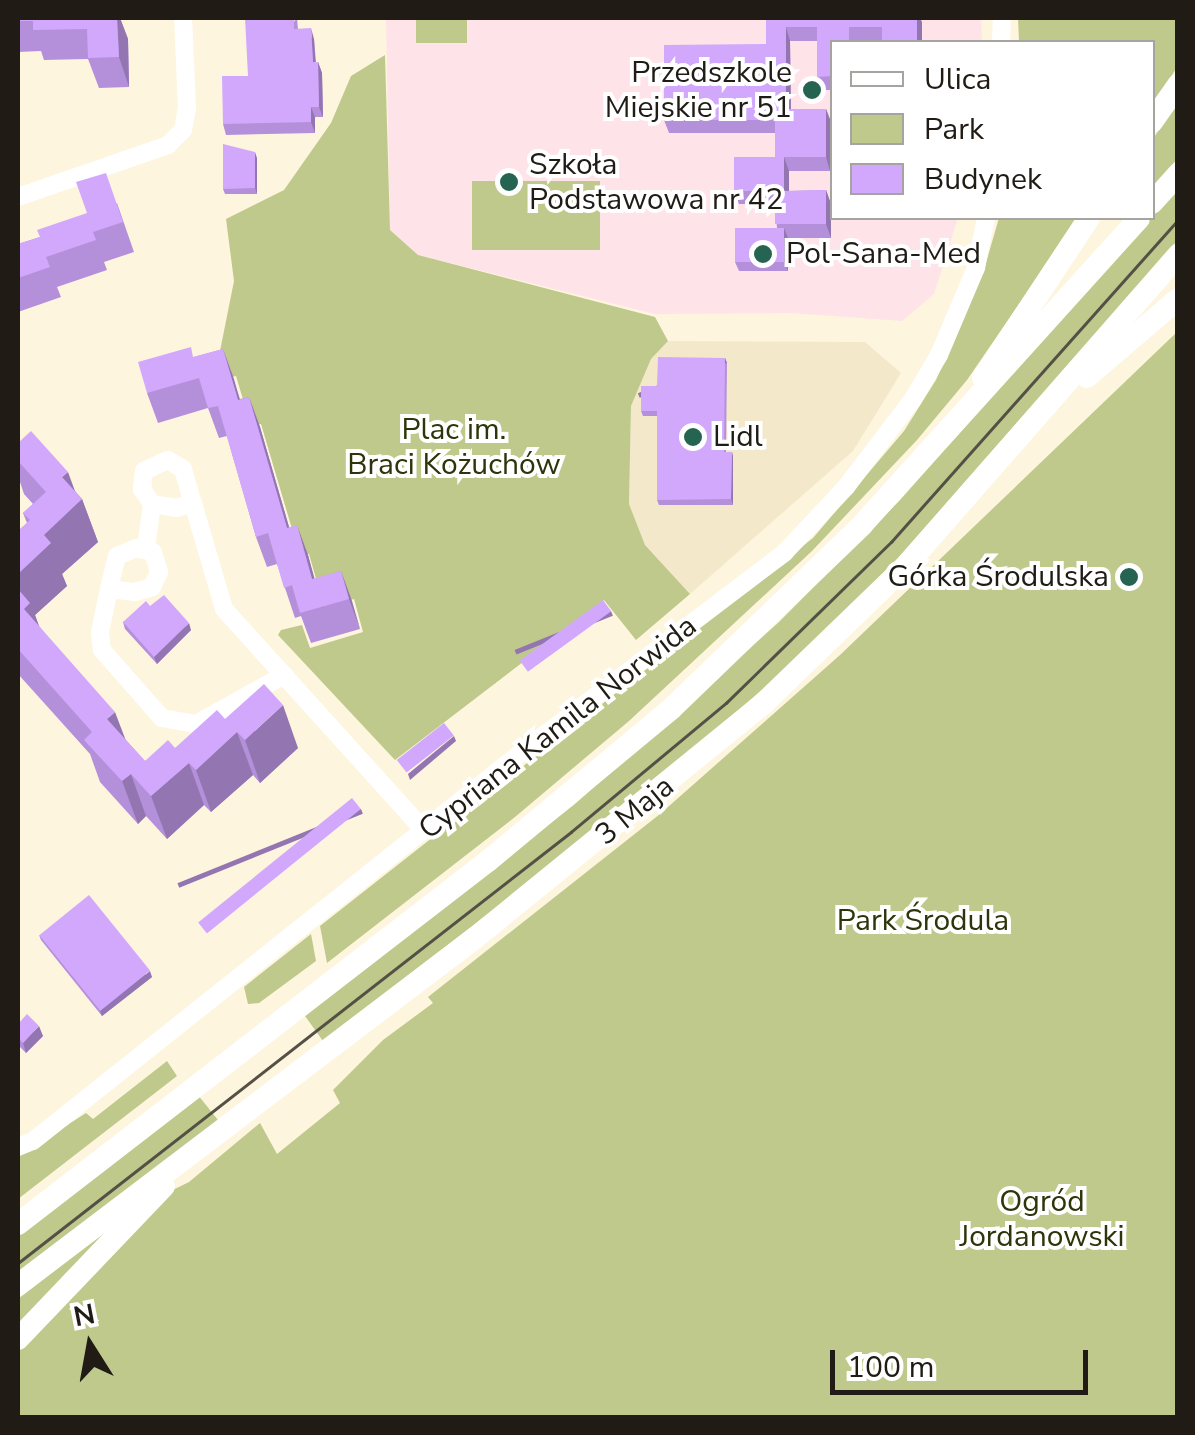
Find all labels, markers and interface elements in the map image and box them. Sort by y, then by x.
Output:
legend [830,40,1155,220]
place label: Przedszkole Miejskie nr 51 [605,55,792,126]
text: Ulica [924,59,991,100]
marker: Przedszkole Miejskie nr 51 [801,79,823,101]
text: Park [924,109,984,150]
place label: Szkoła Podstawowa nr 42 [529,147,784,218]
text: Budynek [924,159,1042,200]
marker: Szkoła Podstawowa nr 42 [498,171,520,193]
place label: Pol-Sana-Med [786,236,981,272]
marker: Pol-Sana-Med [750,241,776,267]
park label: Plac im. Braci Kożuchów [347,412,561,482]
place label: Lidl [713,419,763,455]
marker: Lidl [682,426,704,448]
place label: Górka Środulska [887,559,1109,595]
marker: Górka Środulska [1118,566,1140,588]
street label: Cypriana Kamila Norwida [412,608,704,848]
street label: 3 Maja [589,769,681,853]
park label: Park Środula [837,903,1009,939]
park label: Ogród Jordanowski [959,1184,1125,1254]
north arrow [40,1295,140,1395]
text: N [70,1295,98,1336]
scale bar [835,1330,1092,1392]
text: 100 m [847,1347,934,1388]

